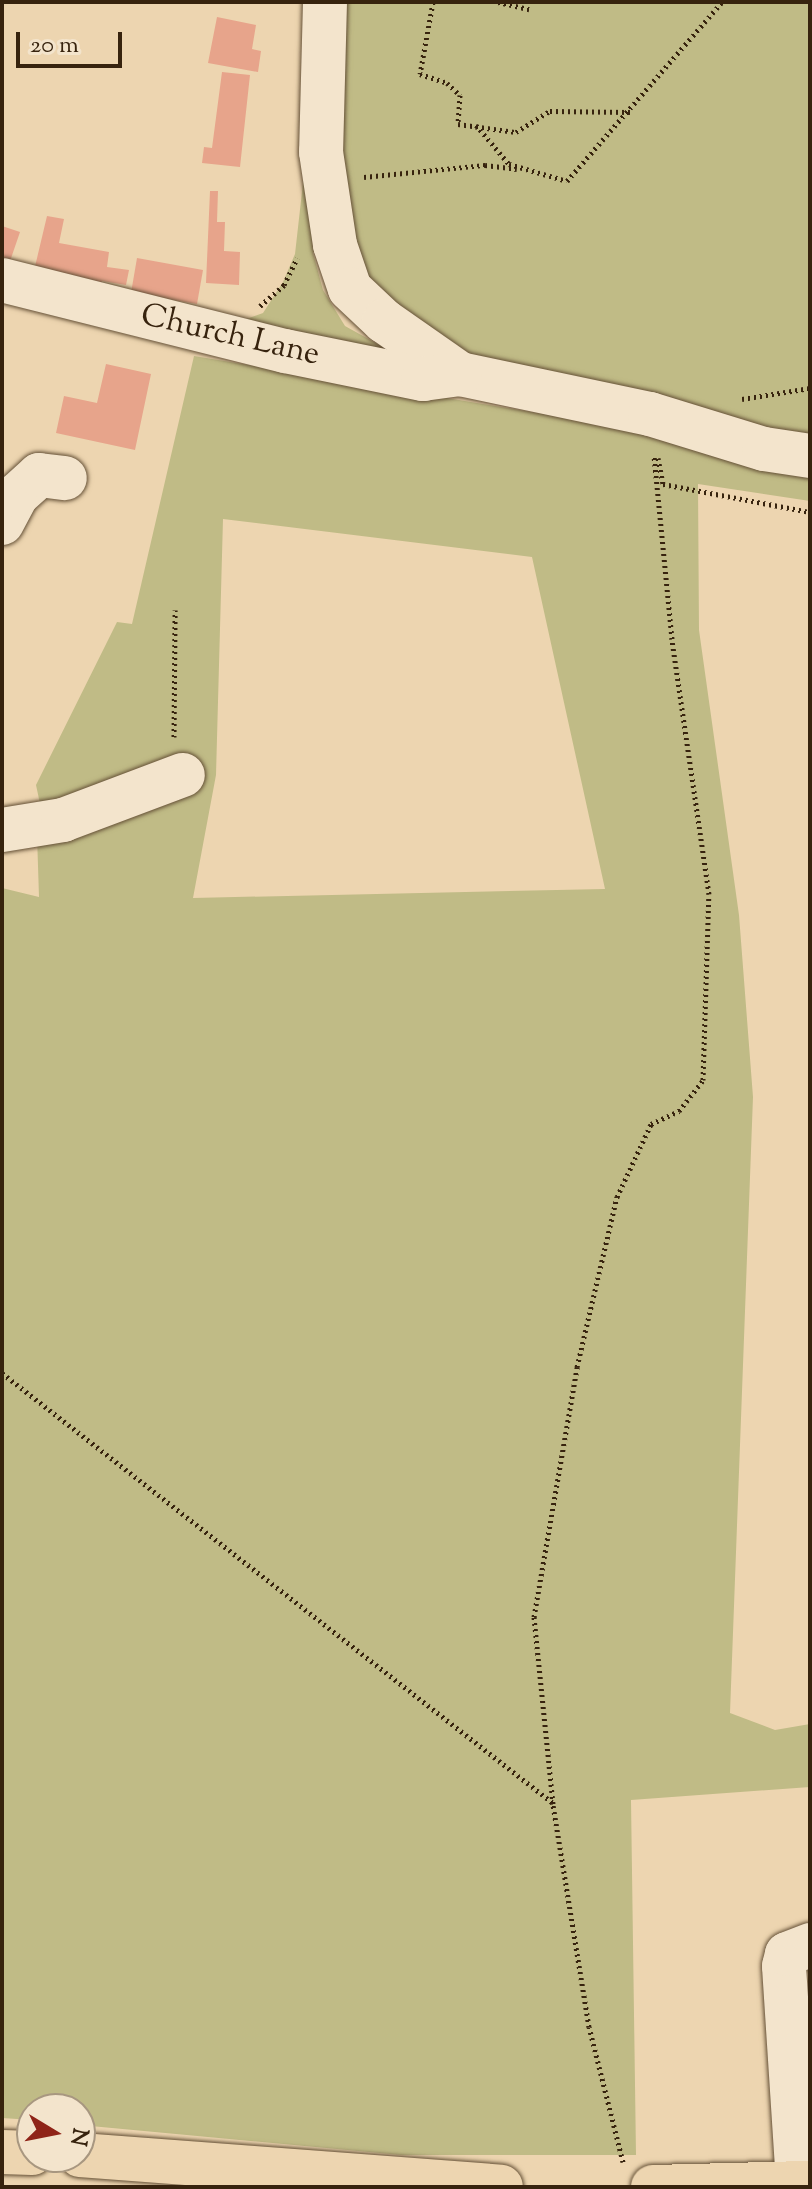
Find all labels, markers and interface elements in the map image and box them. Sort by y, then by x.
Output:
scale bar [20,16,126,66]
text: 20 m [30,29,79,63]
street label: Church Lane [137,297,323,375]
north arrow [16,2093,96,2173]
text: N [60,2125,95,2148]

